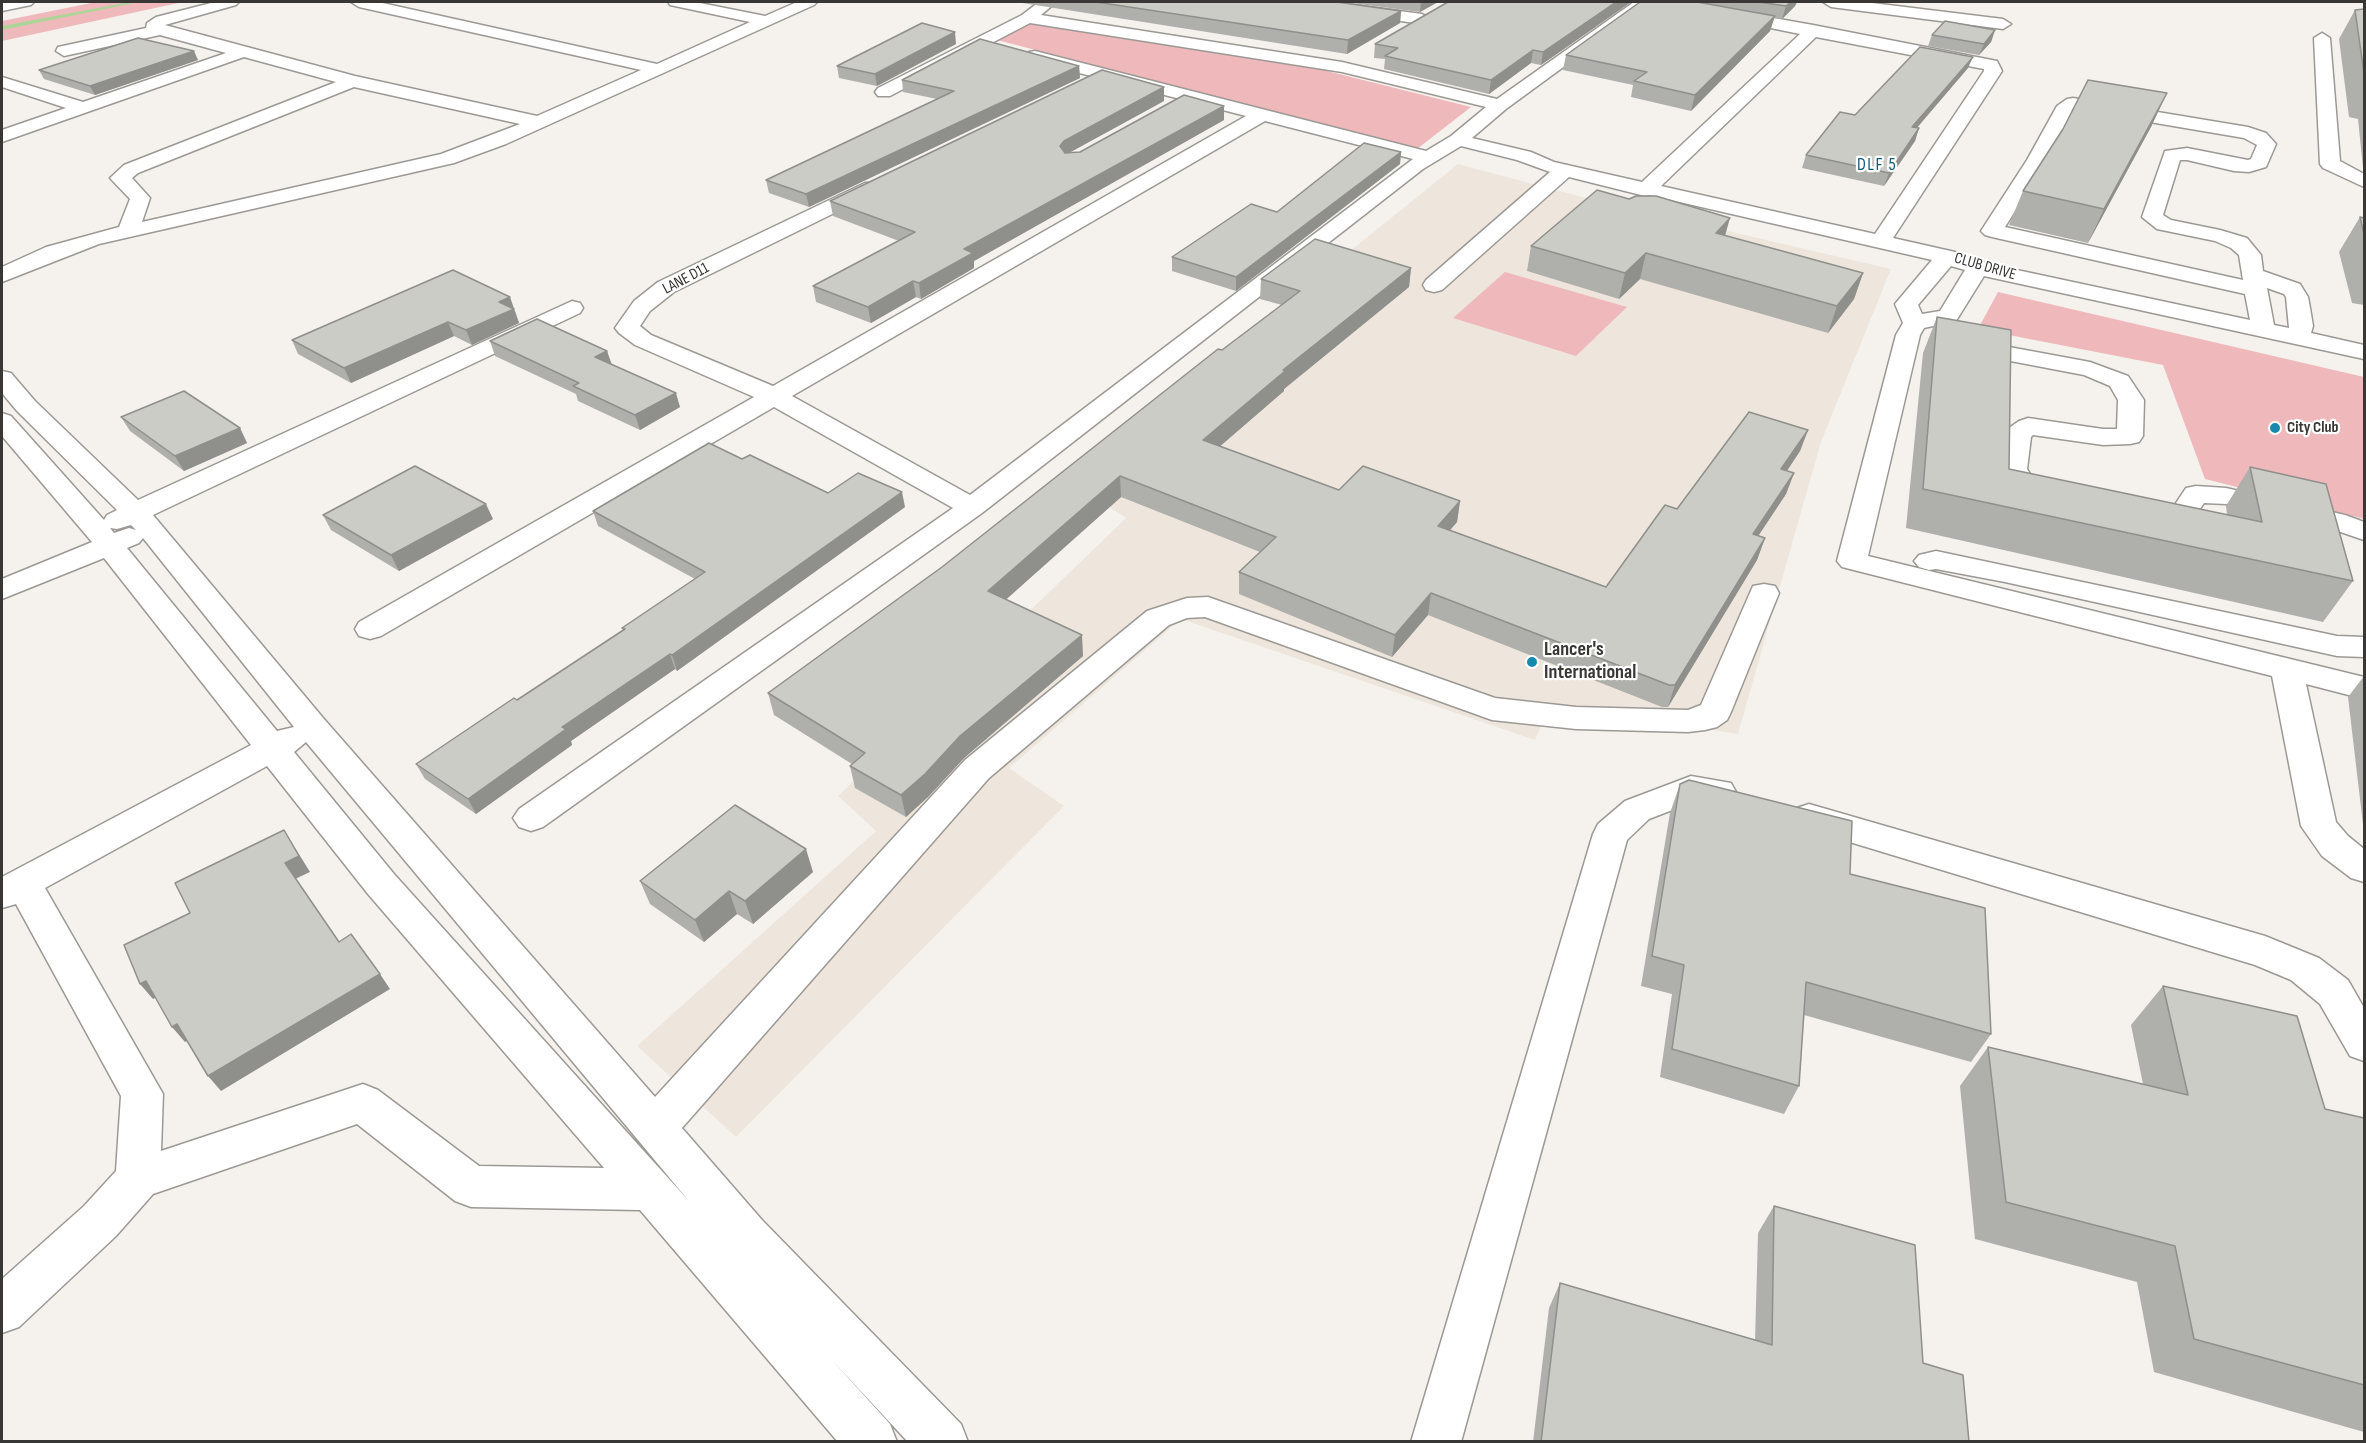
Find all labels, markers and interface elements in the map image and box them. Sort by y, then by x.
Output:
district label: DLF 5 [1857,154,1897,176]
street label: CLUB DRIVE [1952,249,2018,285]
street label: LANE D11 [660,259,712,299]
place label: City Club [2287,418,2338,438]
marker: City Club [2268,421,2282,435]
place label: Lancer's International [1544,638,1636,685]
marker: Lancer's International [1525,655,1539,669]

